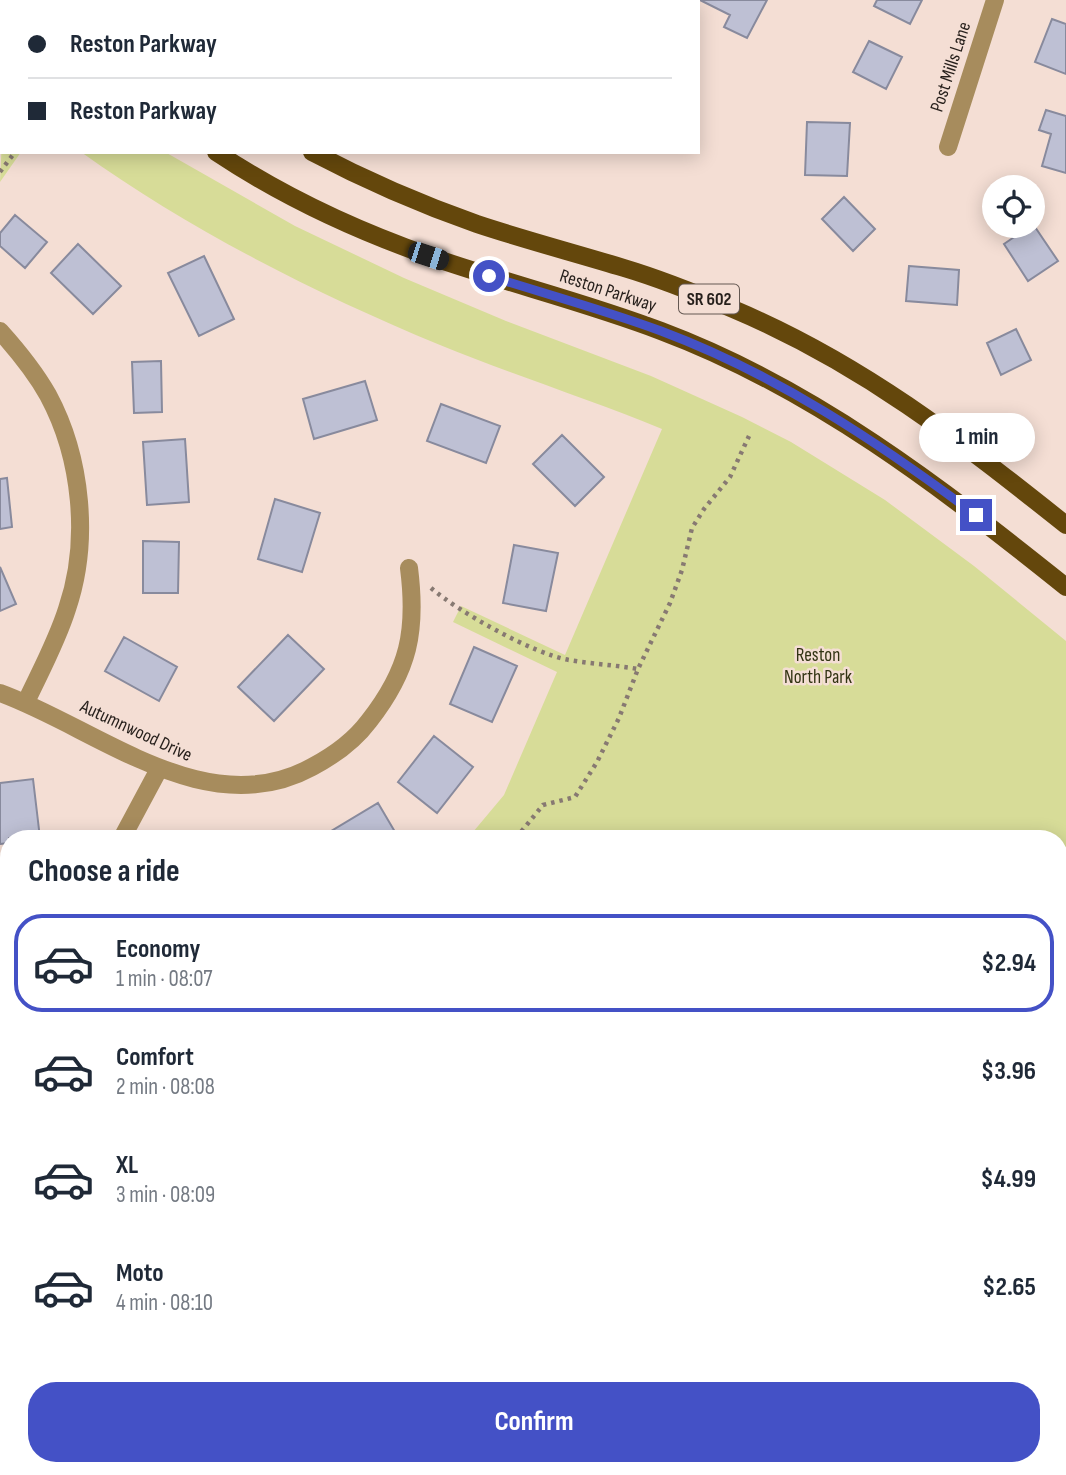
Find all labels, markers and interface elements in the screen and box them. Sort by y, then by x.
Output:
street label: Post Mills Lane [926,19,976,115]
text: Reston Parkway [70,29,217,60]
text: Reston Parkway [70,96,217,127]
map controls [982,175,1045,238]
button: locate [982,175,1045,238]
car [405,240,452,272]
route start [473,260,505,292]
street label: Reston Parkway [557,265,660,318]
road number: SR 602 [679,284,739,314]
callout: 1 min [918,414,1034,462]
text: 1 min [956,423,998,451]
route end [960,499,992,531]
park label: Reston North Park [784,644,853,689]
street label: Autumnwood Drive [76,695,196,767]
text: Choose a ride [28,852,180,891]
icon: car [32,932,95,995]
text: Economy [116,934,200,965]
text: $2.94 [981,948,1036,979]
text: 1 min · 08:07 [116,965,213,993]
icon: car [32,1040,95,1103]
text: Comfort [116,1042,194,1073]
text: $3.96 [981,1056,1036,1087]
text: 2 min · 08:08 [116,1073,215,1101]
icon: car [32,1148,95,1211]
text: XL [116,1150,138,1181]
text: $4.99 [980,1164,1036,1195]
text: 3 min · 08:09 [116,1181,215,1209]
icon: car [32,1256,95,1319]
text: Moto [116,1258,164,1289]
text: $2.65 [982,1272,1036,1303]
text: 4 min · 08:10 [116,1289,213,1317]
button: Confirm [28,1382,1040,1462]

